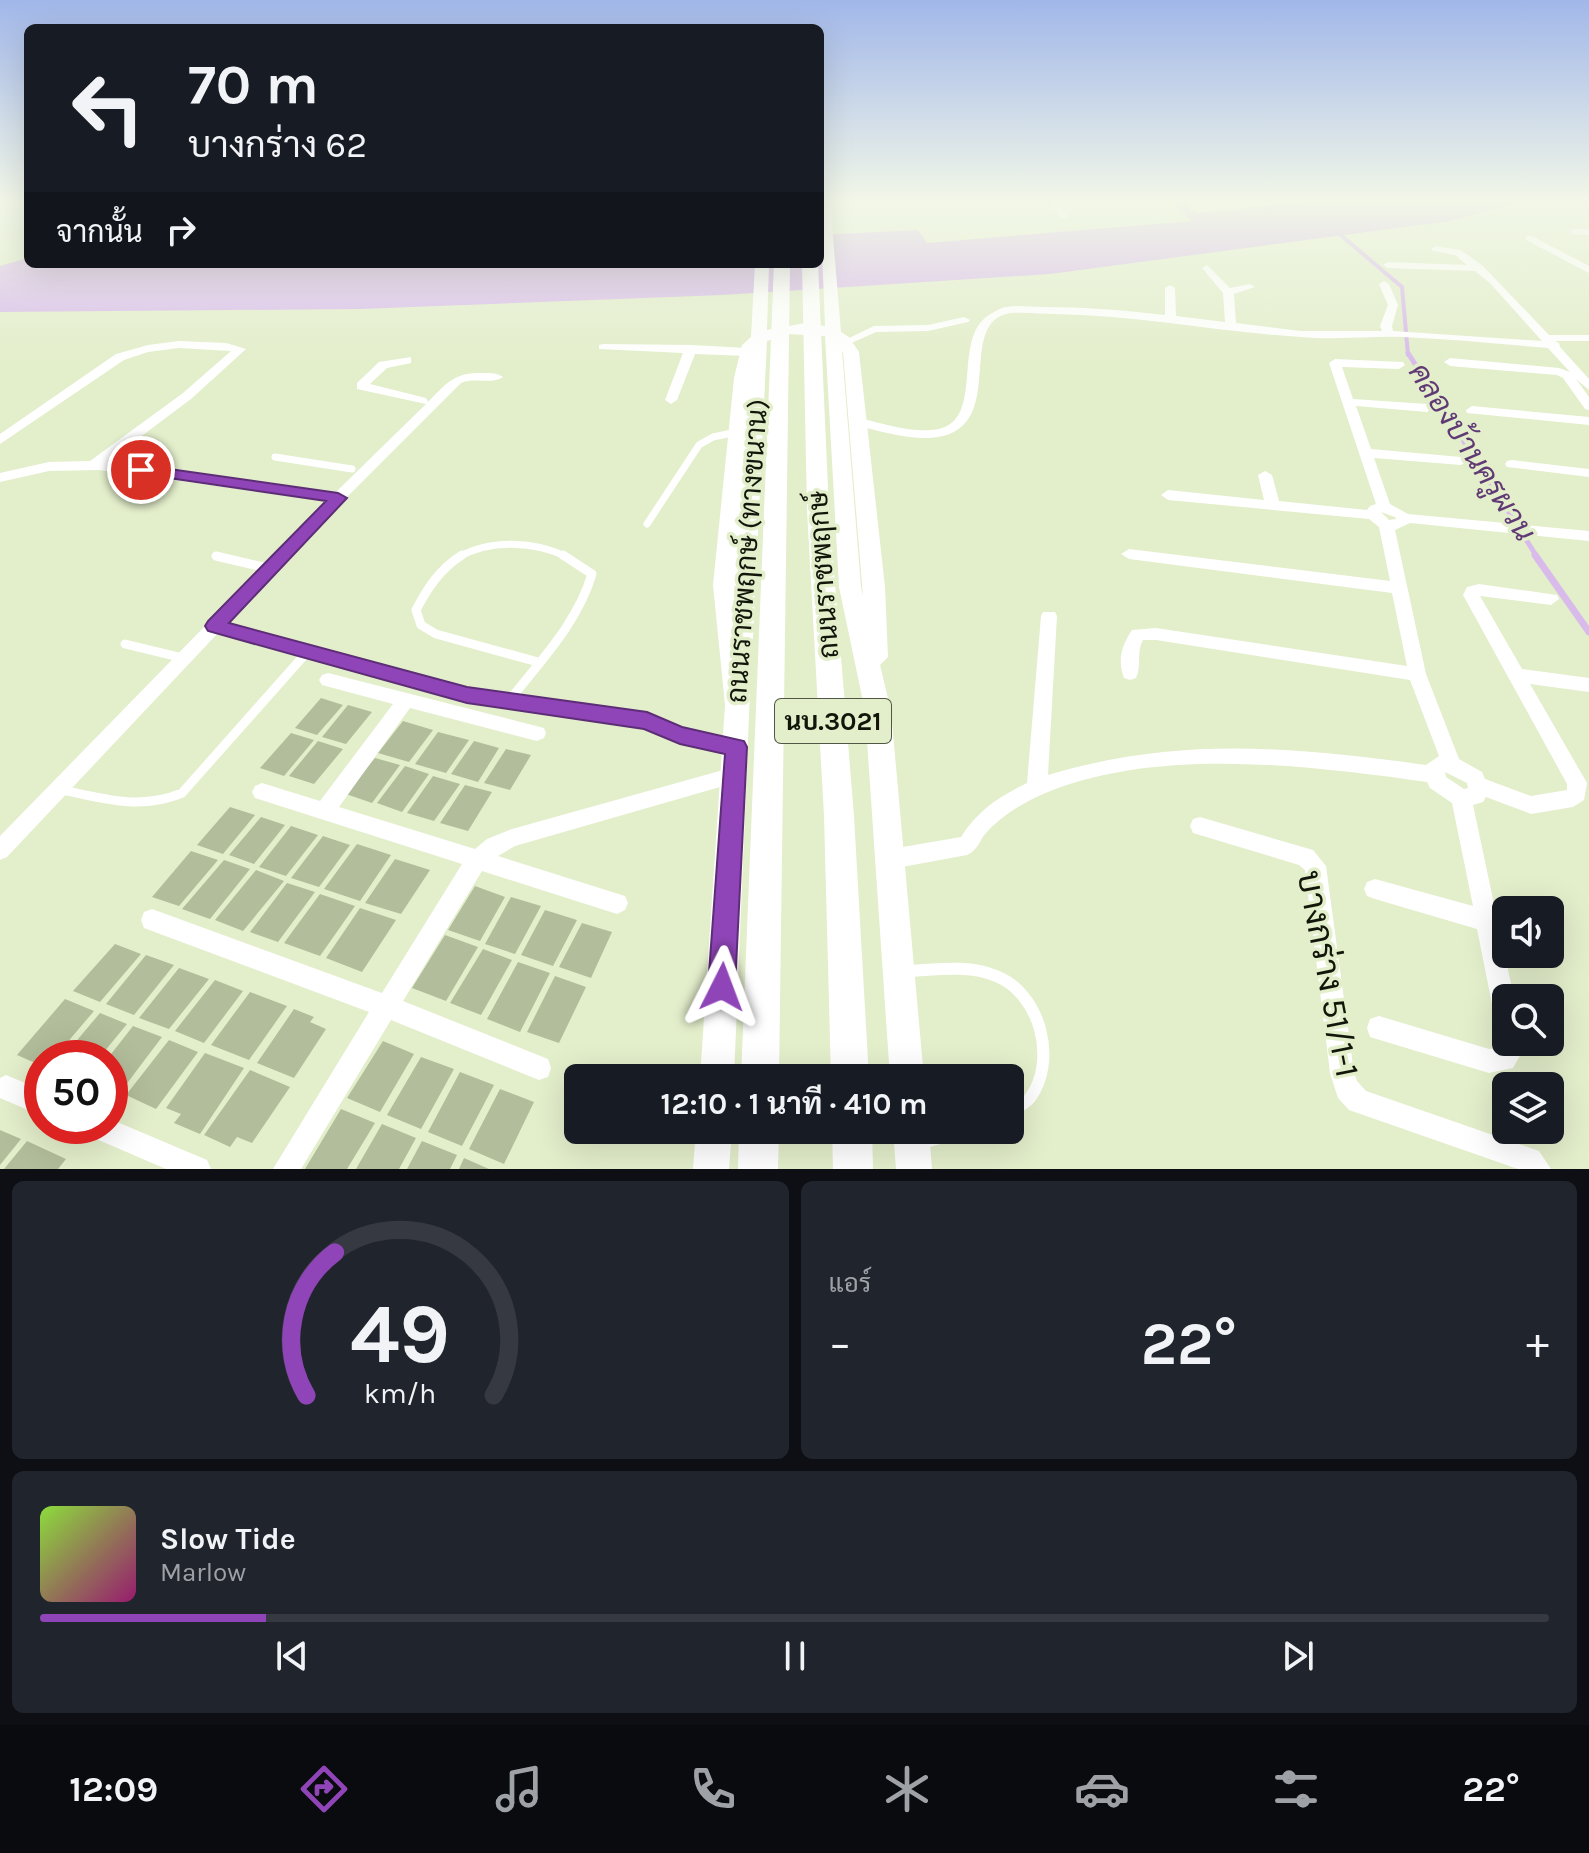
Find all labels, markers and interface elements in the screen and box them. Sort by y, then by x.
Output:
text: 70 m [188,52,319,117]
icon: left [56,56,160,160]
text: บางกร่าง 62 [188,124,367,166]
icon: right [159,208,203,252]
text: จากนั้น [56,214,143,250]
water label: คลองบ้านครูผวน [1399,355,1545,549]
street label: ถนนราชพฤกษ์ (ทางขนาน) [717,398,775,704]
pin [107,436,175,504]
icon: arrive [119,448,163,492]
street label: ถนนราชพฤกษ์ [798,489,846,660]
road number: นบ.3021 [775,699,891,743]
street label: บางกร่าง 51/1-1 [1288,867,1369,1081]
map controls [1492,896,1564,1144]
button: sound [1492,896,1564,968]
position arrow [680,945,764,1029]
button: search [1492,984,1564,1056]
speed limit sign: 50 [24,1040,128,1144]
button: layers [1492,1072,1564,1144]
text: 12:10 · 1 นาที · 410 m [661,1086,927,1122]
text: แอร์ [829,1268,871,1299]
text: 49 [350,1286,450,1383]
text: 22° [1141,1309,1237,1379]
text: − [829,1318,852,1369]
text: + [1526,1318,1549,1369]
text: km/h [364,1377,436,1410]
text: Slow Tide [160,1521,296,1557]
text: Marlow [160,1557,246,1588]
icon: previous [270,1634,314,1678]
icon: pause [773,1634,817,1678]
icon: next [1276,1634,1320,1678]
icon: directions [296,1761,352,1817]
icon: music [491,1761,547,1817]
icon: phone [685,1761,741,1817]
icon: climate [879,1761,935,1817]
icon: car [1074,1761,1130,1817]
icon: filters [1268,1761,1324,1817]
text: 12:09 [69,1768,158,1810]
text: 22° [1462,1768,1520,1810]

